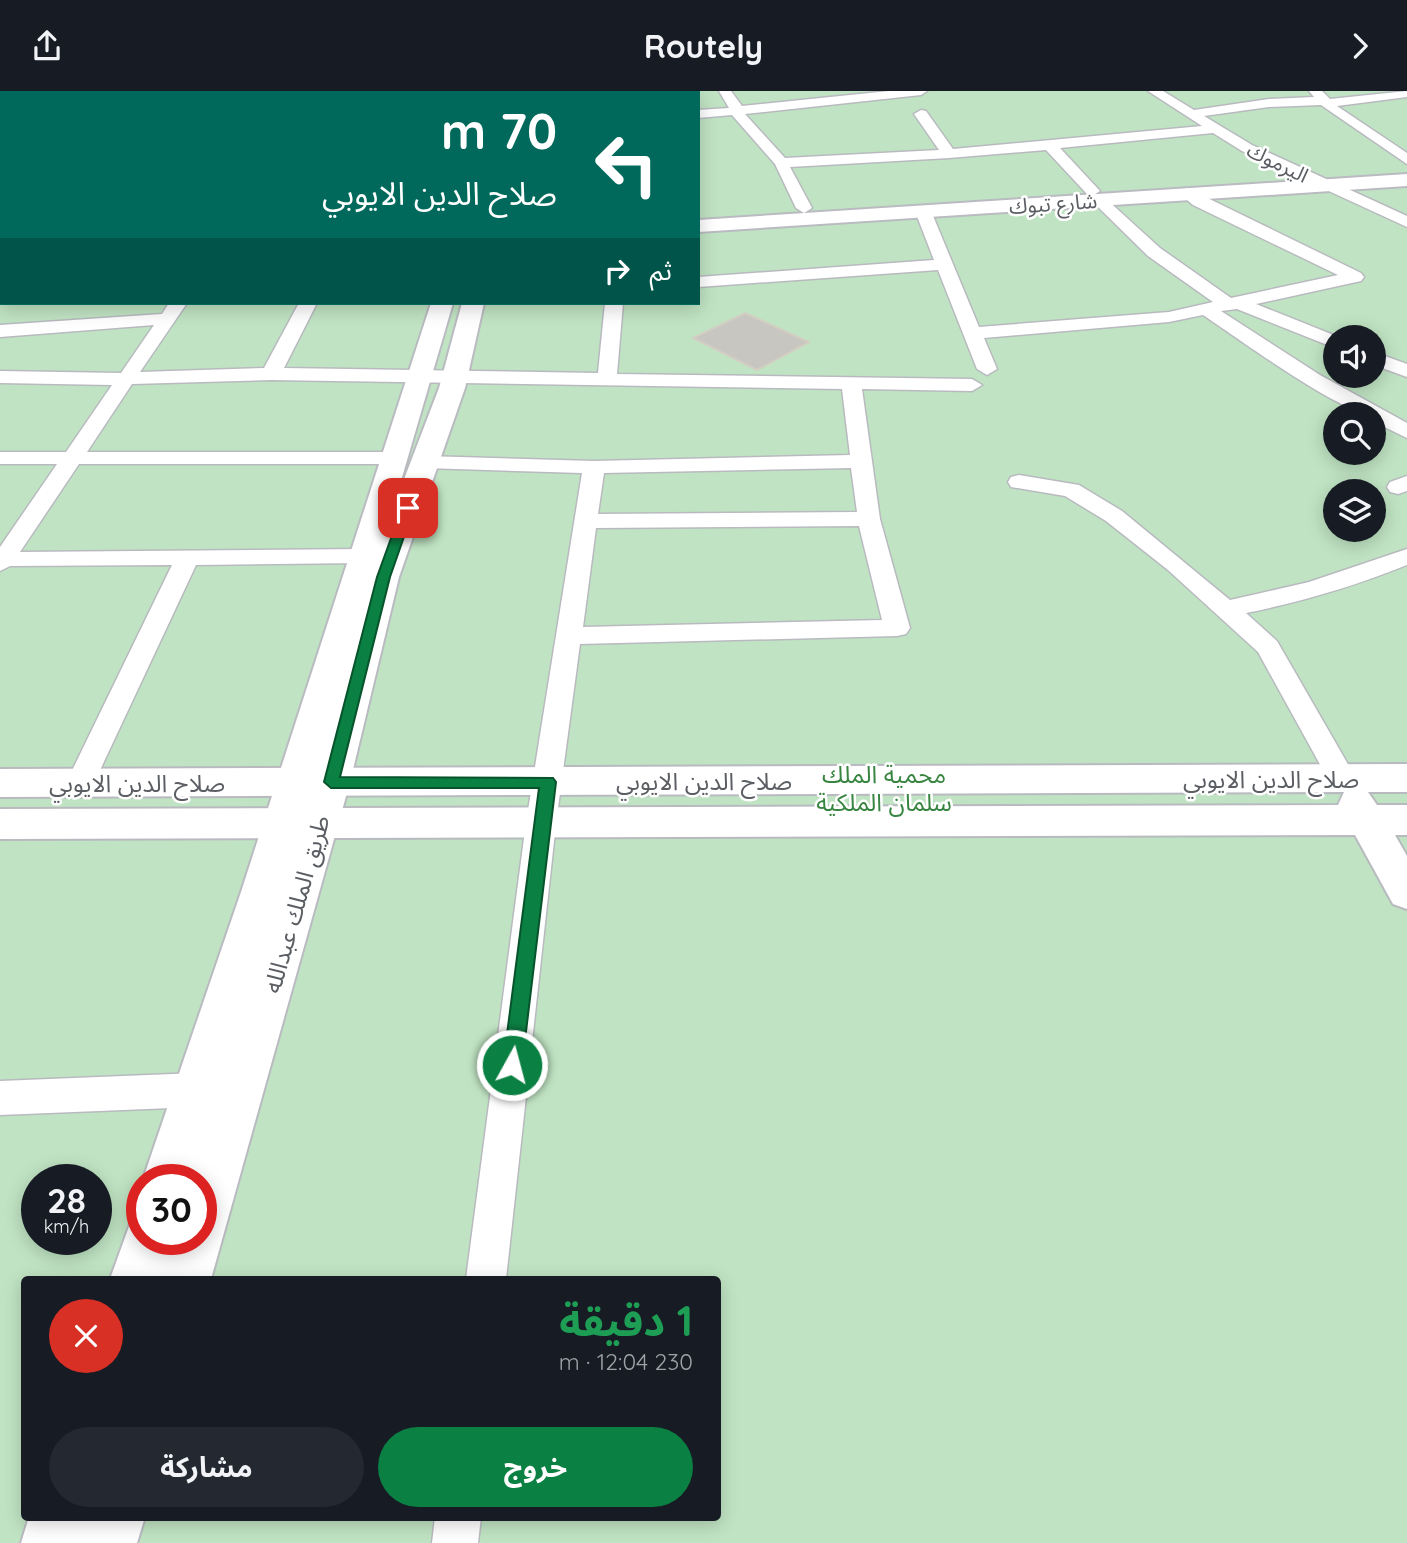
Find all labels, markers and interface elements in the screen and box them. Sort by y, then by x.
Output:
text: Routely [644,26,763,66]
icon: share [28,27,66,65]
icon: forward [1341,27,1379,65]
text: 70 m [441,100,557,161]
icon: left [581,119,672,210]
street label: اليرموك [1243,136,1313,188]
text: صلاح الدين الايوبي [322,173,557,213]
street label: شارع تبوك [1008,187,1098,222]
icon: right [598,252,636,290]
text: ثم [650,254,672,287]
map controls [1323,325,1386,542]
button: sound [1323,325,1386,388]
button: search [1323,402,1386,465]
pin [378,478,438,538]
button: layers [1323,479,1386,542]
icon: arrive [389,489,427,527]
park label: محمية الملك سلمان الملكية [816,759,952,817]
street label: صلاح الدين الايوبي [1183,764,1359,799]
street label: صلاح الدين الايوبي [616,766,792,801]
street label: صلاح الدين الايوبي [49,768,225,803]
street label: طريق الملك عبدالله [256,812,337,997]
position arrow [475,1028,549,1102]
speed limit sign: 30 [126,1164,217,1255]
text: 28 [47,1178,86,1222]
text: km/h [44,1215,89,1238]
text: 1 دقيقة [559,1294,693,1347]
button: close [49,1299,123,1373]
text: 230 m · 12:04 [559,1347,693,1376]
button: مشاركة [49,1427,364,1507]
button: خروج [378,1427,693,1507]

